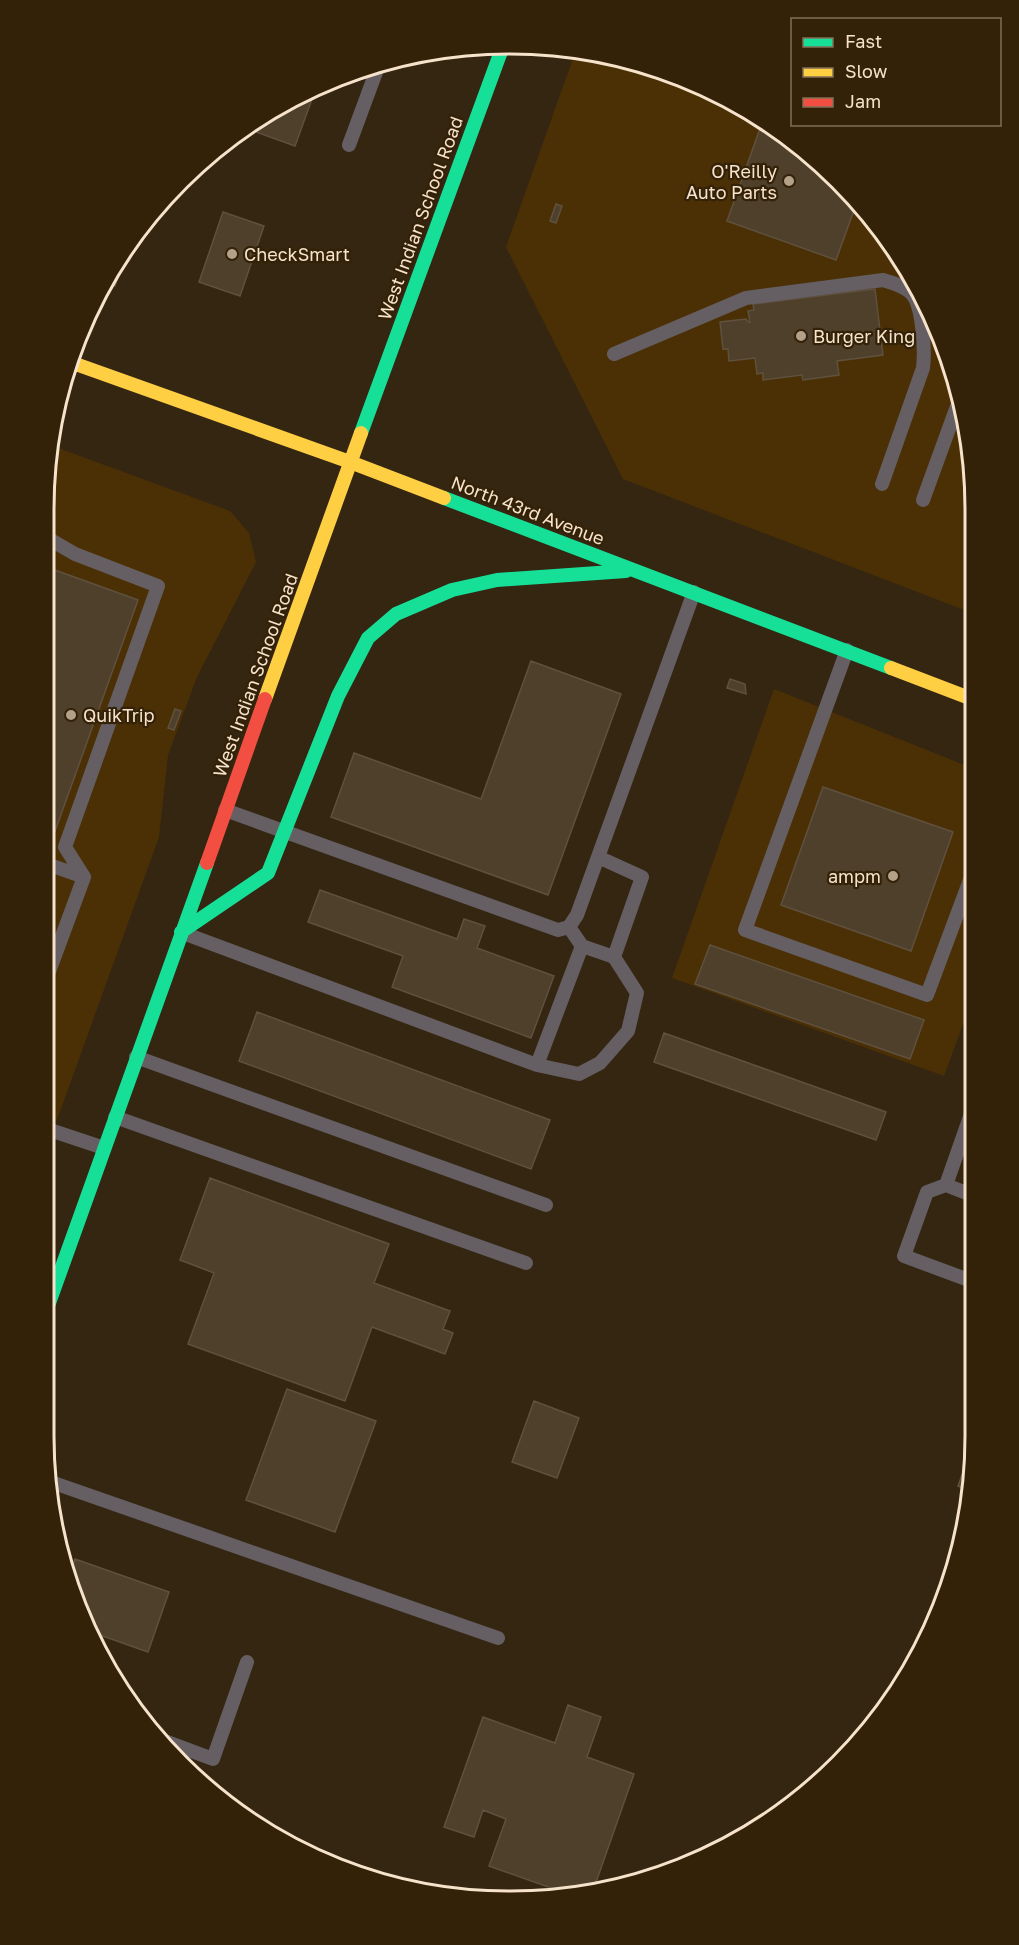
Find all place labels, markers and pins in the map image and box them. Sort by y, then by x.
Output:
place label: O'Reilly Auto Parts [686,160,777,203]
marker: O'Reilly Auto Parts [782,174,796,188]
place label: CheckSmart [244,243,350,265]
marker: CheckSmart [225,247,239,261]
place label: Burger King [813,325,915,347]
marker: Burger King [794,329,808,343]
place label: QuikTrip [83,704,155,726]
marker: QuikTrip [64,708,78,722]
place label: ampm [828,865,881,887]
marker: ampm [886,869,900,883]

